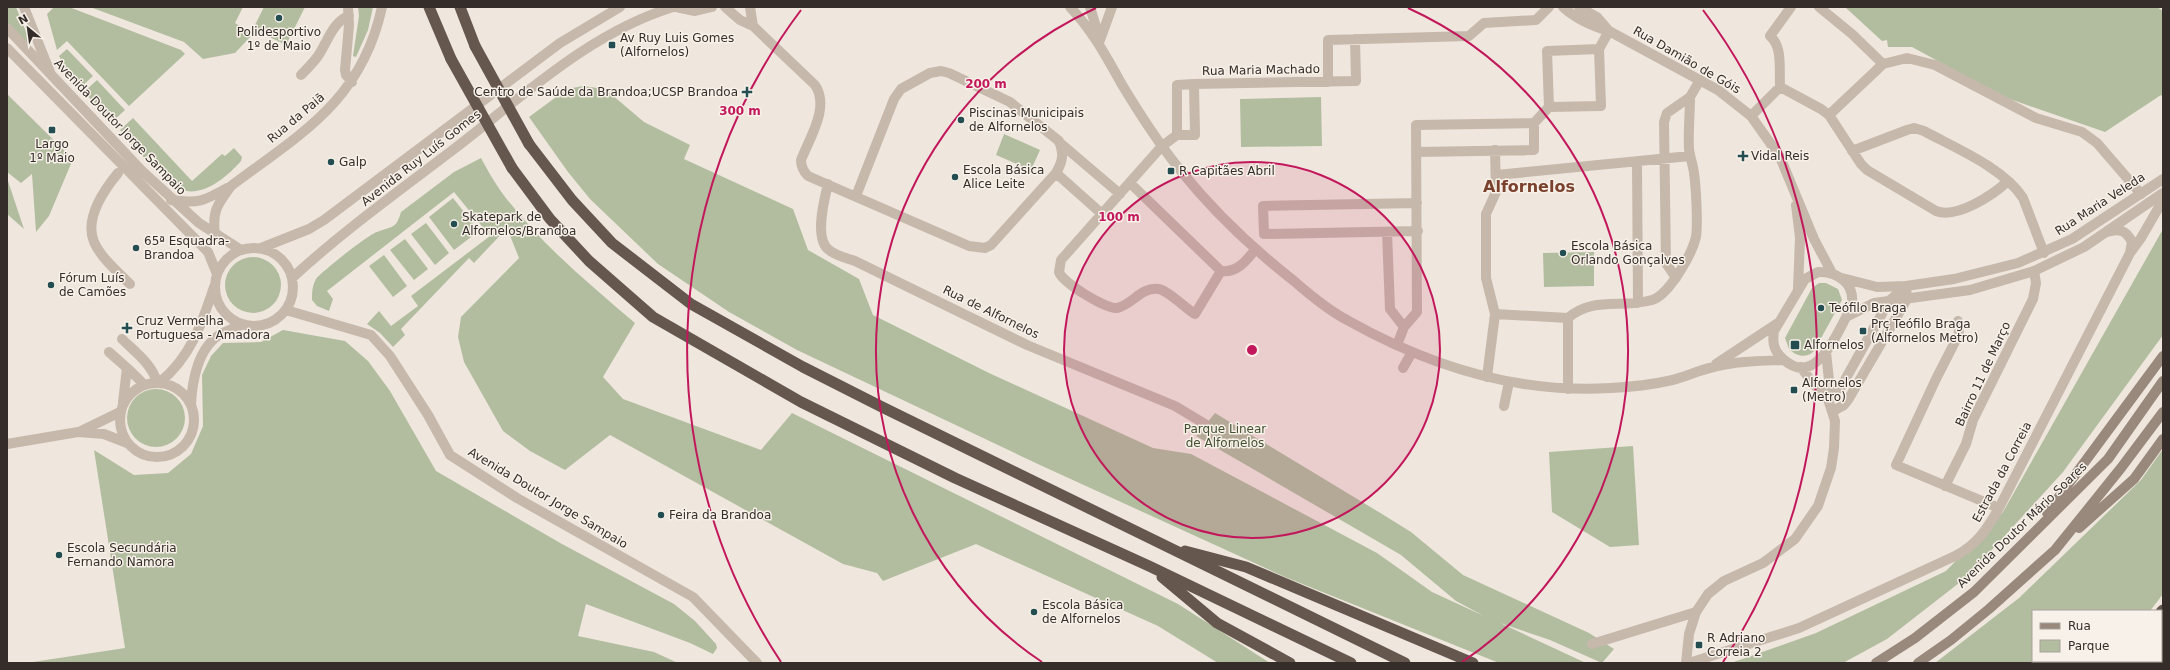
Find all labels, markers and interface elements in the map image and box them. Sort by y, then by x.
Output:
north arrow [8,8,48,48]
text: N [16,12,31,28]
marker: Polidesportivo 1º de Maio [274,13,284,23]
street label: Rua Damião de Góis [1631,24,1743,96]
place label: Polidesportivo 1º de Maio [237,25,321,53]
place label: Av Ruy Luis Gomes (Alfornelos) [620,31,734,59]
marker: Av Ruy Luis Gomes (Alfornelos) [607,40,617,50]
street label: Avenida Doutor Jorge Sampaio [51,56,189,198]
street label: Rua Maria Machado [1202,62,1320,78]
text: 200 m [965,77,1007,91]
place label: Centro de Saúde da Brandoa;UCSP Brandoa [474,85,738,99]
marker: Centro de Saúde da Brandoa;UCSP Brandoa [741,86,753,98]
street label: Rua da Paiã [265,90,327,146]
text: 300 m [719,104,761,118]
place label: Piscinas Municipais de Alfornelos [969,106,1084,134]
street label: Avenida Ruy Luís Gomes [359,107,483,209]
marker: Piscinas Municipais de Alfornelos [956,115,966,125]
marker: Largo 1º Maio [47,125,57,135]
place label: Largo 1º Maio [29,137,75,165]
place label: Vidal Reis [1751,149,1809,163]
marker: Vidal Reis [1738,151,1748,161]
place label: Galp [339,155,367,169]
marker: Galp [326,157,336,167]
place label: Escola Básica Alice Leite [963,163,1044,191]
place label: R Capitães Abril [1179,164,1275,178]
marker: R Capitães Abril [1166,166,1176,176]
street label: Rua Maria Veleda [2053,170,2147,238]
marker: Escola Básica Alice Leite [950,172,960,182]
district label: Alfornelos [1483,177,1575,196]
place label: Skatepark de Alfornelos/Brandoa [462,210,576,238]
text: 100 m [1098,210,1140,224]
marker: Skatepark de Alfornelos/Brandoa [449,219,459,229]
place label: 65ª Esquadra- Brandoa [144,234,229,262]
place label: Escola Básica Orlando Gonçalves [1571,239,1685,267]
marker: 65ª Esquadra- Brandoa [131,243,141,253]
marker: Escola Básica Orlando Gonçalves [1558,248,1568,258]
place label: Fórum Luís de Camões [59,271,126,299]
marker: Fórum Luís de Camões [46,280,56,290]
street label: Rua de Alfornelos [941,283,1041,341]
place label: Teófilo Braga [1828,301,1907,315]
marker: Teófilo Braga [1816,303,1826,313]
place label: Cruz Vermelha Portuguesa - Amadora [136,314,270,342]
place label: Prç Teófilo Braga (Alfornelos Metro) [1871,317,1978,345]
street label: Bairro 11 de Março [1953,320,2013,428]
marker: Cruz Vermelha Portuguesa - Amadora [121,322,133,334]
marker: Prç Teófilo Braga (Alfornelos Metro) [1858,326,1868,336]
place label: Alfornelos [1804,338,1864,352]
marker: Alfornelos [1789,339,1801,351]
centre of rings [1245,343,1259,357]
place label: Alfornelos (Metro) [1802,376,1862,404]
marker: Alfornelos (Metro) [1789,385,1799,395]
street label: Estrada da Correia [1970,419,2034,525]
park label: Parque Linear de Alfornelos [1184,422,1266,450]
street label: Avenida Doutor Jorge Sampaio [466,445,630,551]
street label: Avenida Doutor Mário Soares [1954,459,2090,591]
place label: Feira da Brandoa [669,508,771,522]
marker: Feira da Brandoa [656,510,666,520]
place label: Escola Secundária Fernando Namora [67,541,177,569]
marker: Escola Secundária Fernando Namora [54,550,64,560]
place label: Escola Básica de Alfornelos [1042,598,1123,626]
marker: Escola Básica de Alfornelos [1029,607,1039,617]
legend [2032,610,2162,662]
text: Rua [2068,619,2091,633]
place label: R Adriano Correia 2 [1707,631,1765,659]
text: Parque [2068,639,2109,653]
marker: R Adriano Correia 2 [1694,640,1704,650]

